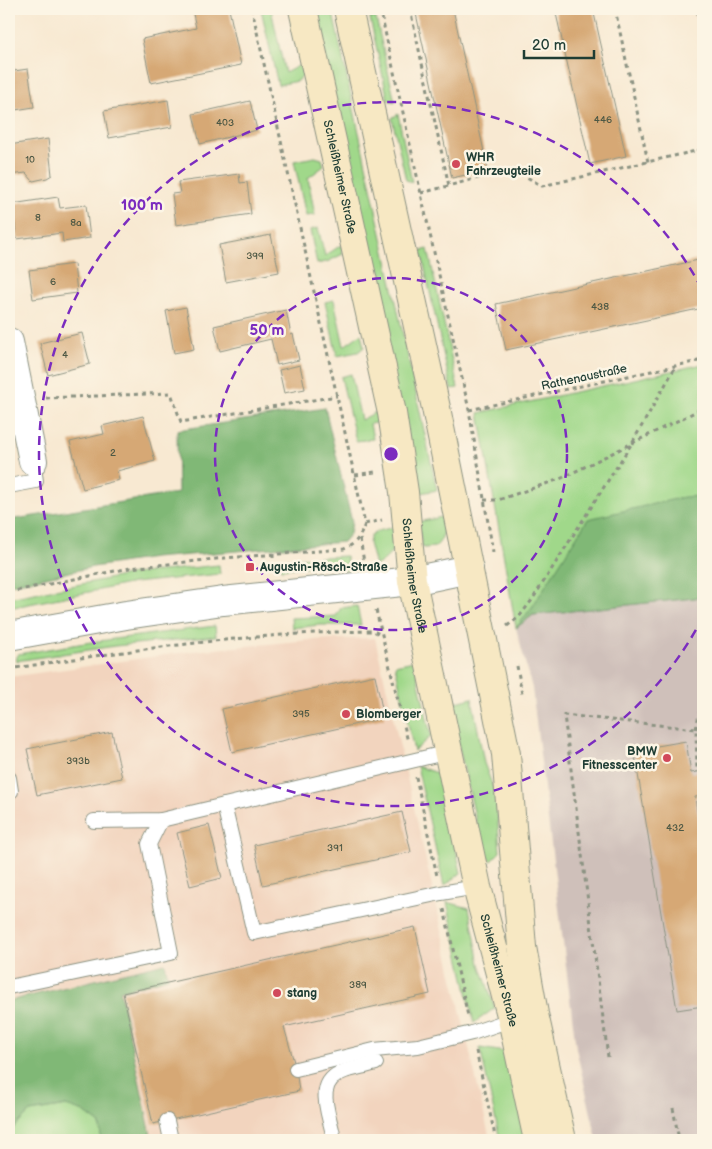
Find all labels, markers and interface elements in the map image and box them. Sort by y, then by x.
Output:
scale bar [524,28,594,60]
text: 20 m [532,36,566,55]
house number: 446 [594,114,612,126]
house number: 403 [216,117,234,129]
street label: Schleißheimer Straße [320,119,359,235]
place label: WHR Fahrzeugteile [466,150,541,179]
house number: 10 [25,154,35,166]
marker: WHR Fahrzeugteile [450,158,462,170]
text: 100 m [121,196,163,215]
house number: 8 [35,212,41,224]
house number: 8a [70,217,82,229]
house number: 399 [246,250,264,262]
house number: 6 [50,276,56,288]
house number: 438 [591,301,609,313]
text: 50 m [250,321,285,340]
house number: 4 [62,349,68,361]
street label: Rathenaustraße [540,361,628,394]
centre of rings [382,445,400,463]
house number: 2 [110,447,116,459]
street label: Schleißheimer Straße [398,518,430,635]
place label: Augustin-Rösch-Straße [259,560,388,575]
marker: Augustin-Rösch-Straße [244,561,256,573]
place label: Blomberger [356,707,421,722]
house number: 395 [292,708,310,720]
marker: Blomberger [340,708,352,720]
place label: BMW Fitnesscenter [582,744,658,773]
marker: BMW Fitnesscenter [661,752,673,764]
house number: 393b [66,755,90,767]
house number: 432 [666,822,684,834]
house number: 391 [327,842,343,854]
street label: Schleißheimer Straße [476,912,520,1028]
house number: 389 [349,979,367,991]
place label: stang [287,986,317,1001]
marker: stang [271,987,283,999]

